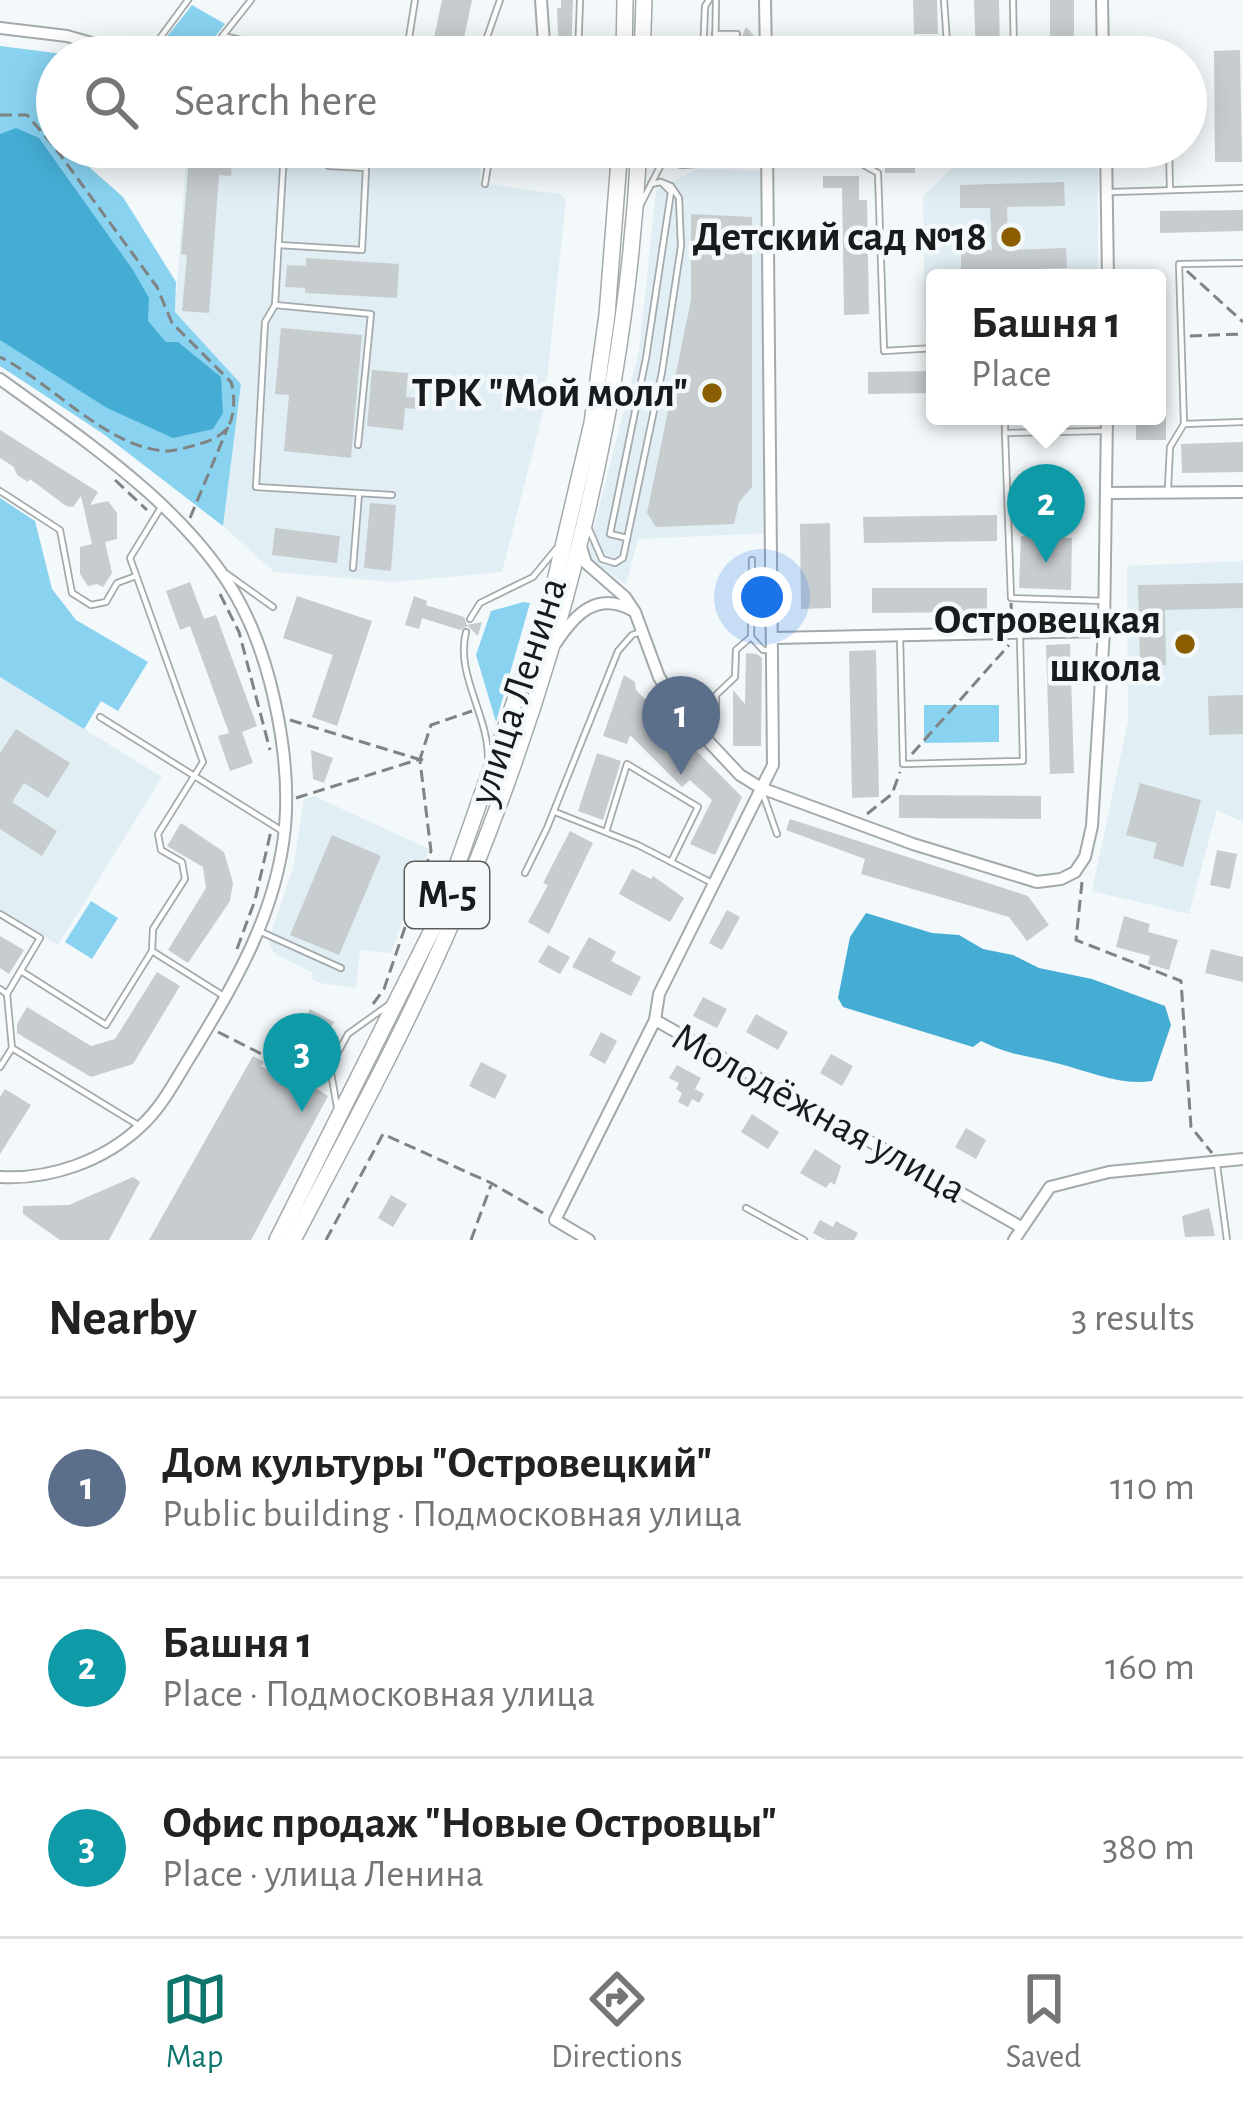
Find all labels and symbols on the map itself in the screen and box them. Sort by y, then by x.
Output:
place label: Детский сад №18 [692,216,987,258]
marker: Детский сад №18 [998,224,1024,250]
place label: ТРК "Мой молл" [412,372,688,414]
marker: ТРК "Мой молл" [699,380,725,406]
pin: 2 [1007,464,1085,563]
your location [732,567,792,627]
street label: улица Ленина [461,572,574,811]
place label: Островецкая школа [933,599,1161,689]
marker: Островецкая школа [1172,631,1198,657]
pin: 1 [642,676,720,775]
road number: М-5 [405,862,489,928]
pin: 3 [263,1013,341,1112]
street label: Молодёжная улица [665,1015,973,1211]

